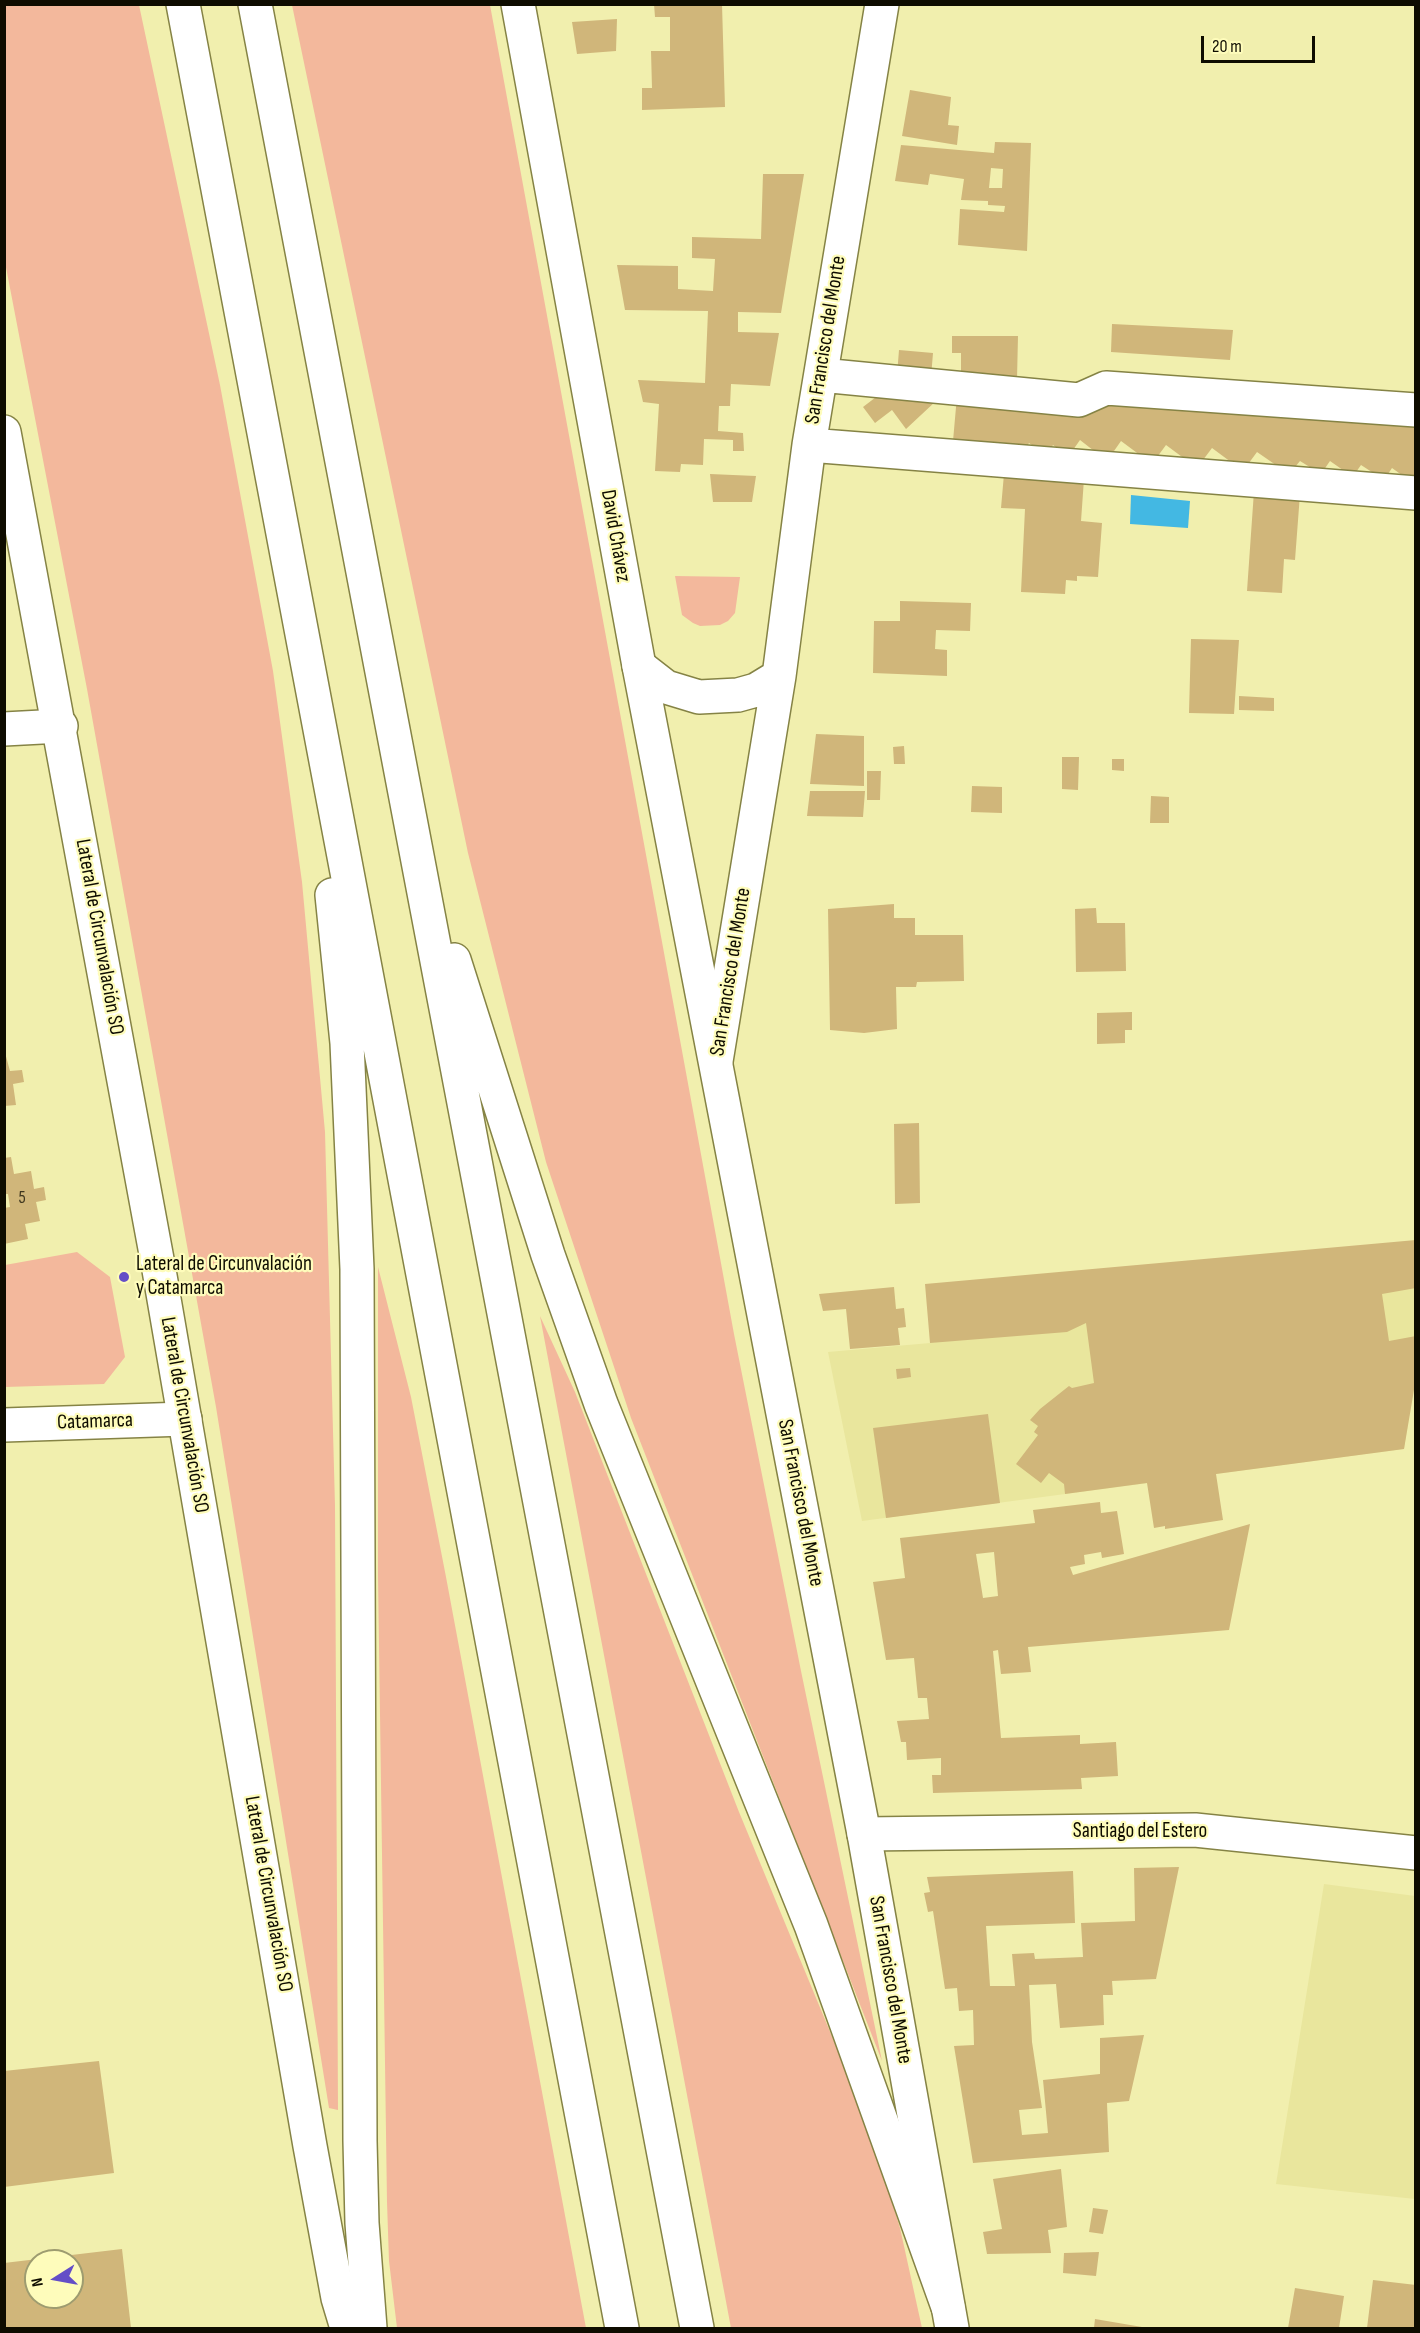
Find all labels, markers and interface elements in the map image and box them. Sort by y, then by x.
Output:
scale bar [1204,24,1318,62]
text: 20 m [1212,36,1242,57]
street label: San Francisco del Monte [800,254,852,426]
street label: David Chávez [594,488,636,584]
street label: Lateral de Circunvalación SO [69,837,129,1037]
street label: San Francisco del Monte [705,886,757,1058]
house number: 5 [18,1187,26,1209]
place label: Lateral de Circunvalación y Catamarca [136,1252,312,1302]
marker: Lateral de Circunvalación y Catamarca [117,1270,131,1284]
street label: Lateral de Circunvalación SO [154,1315,214,1515]
street label: Catamarca [57,1408,133,1436]
street label: San Francisco del Monte [771,1417,829,1589]
street label: Lateral de Circunvalación SO [238,1794,298,1994]
street label: Santiago del Estero [1073,1819,1207,1845]
street label: San Francisco del Monte [863,1894,917,2066]
north arrow [24,2249,84,2309]
text: N [28,2276,48,2288]

